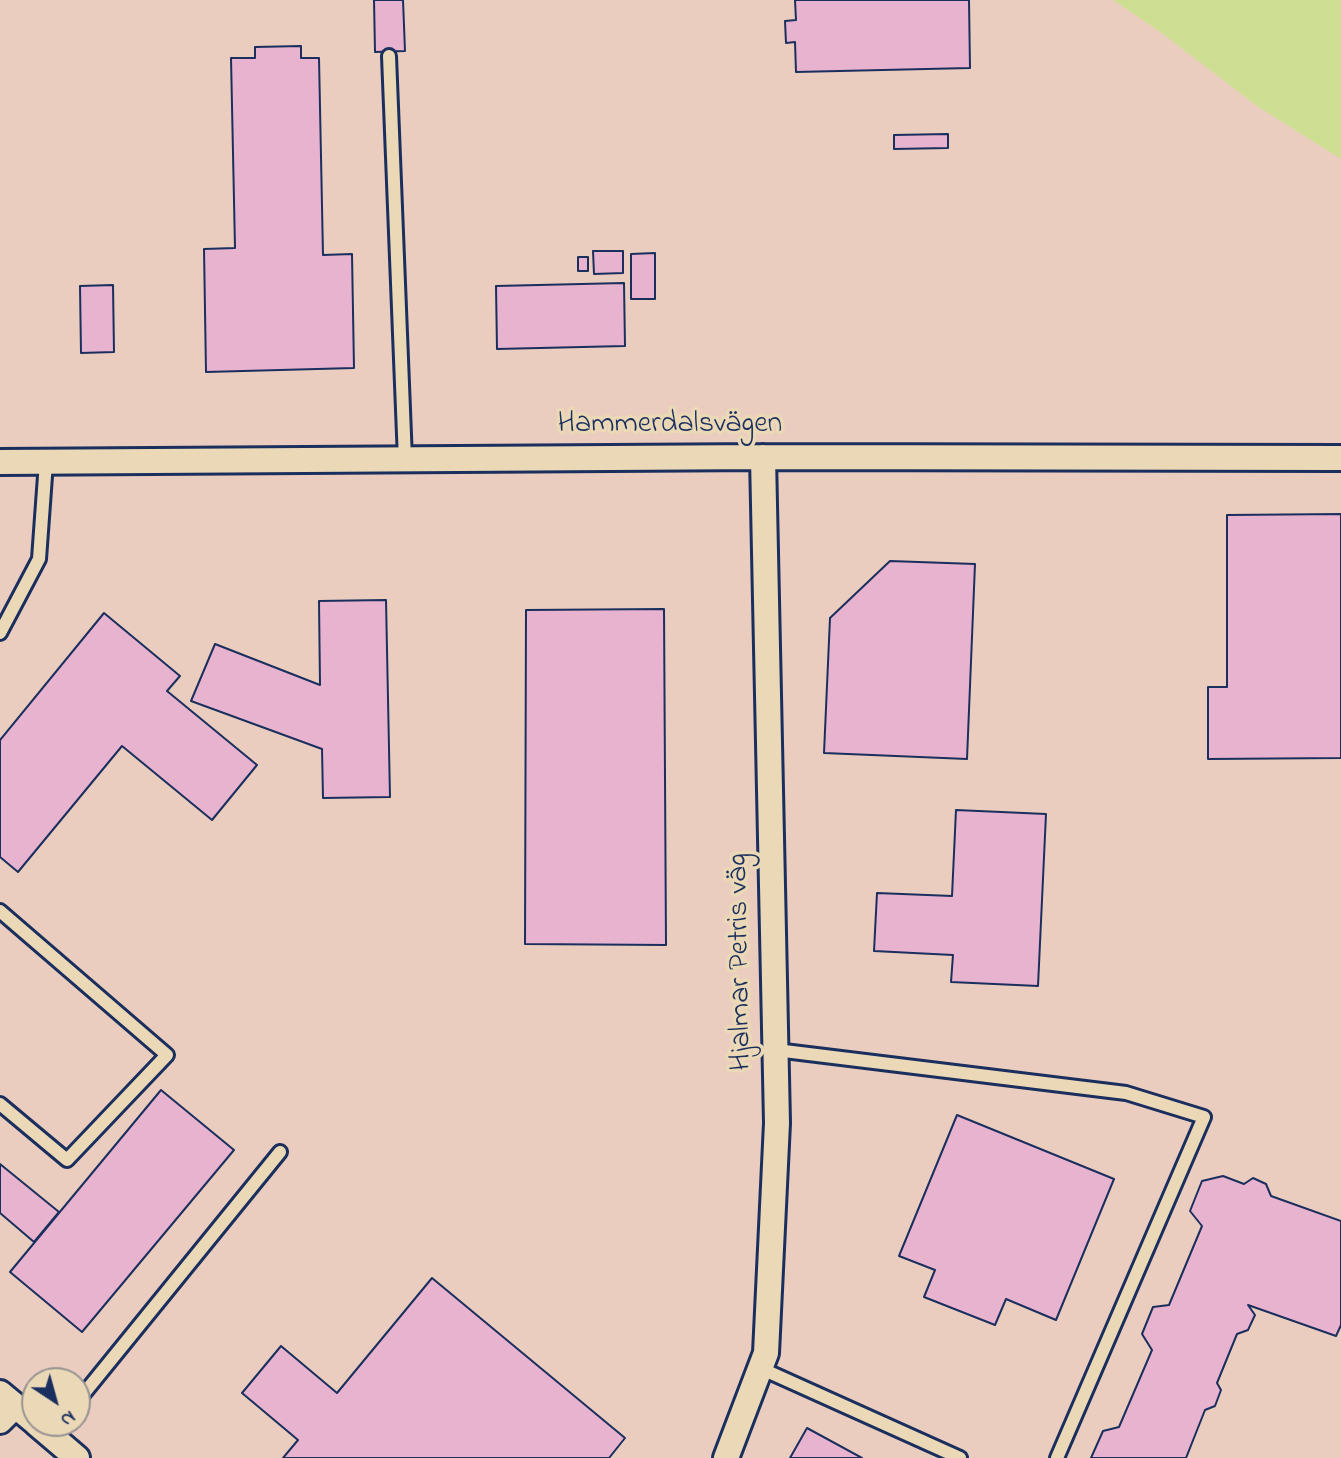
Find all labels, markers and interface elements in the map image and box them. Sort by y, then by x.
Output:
street label: Hammerdalsvägen [558,408,782,444]
street label: Hjalmar Petris väg [722,853,762,1071]
north arrow [21,1367,91,1437]
text: N [54,1403,81,1432]

